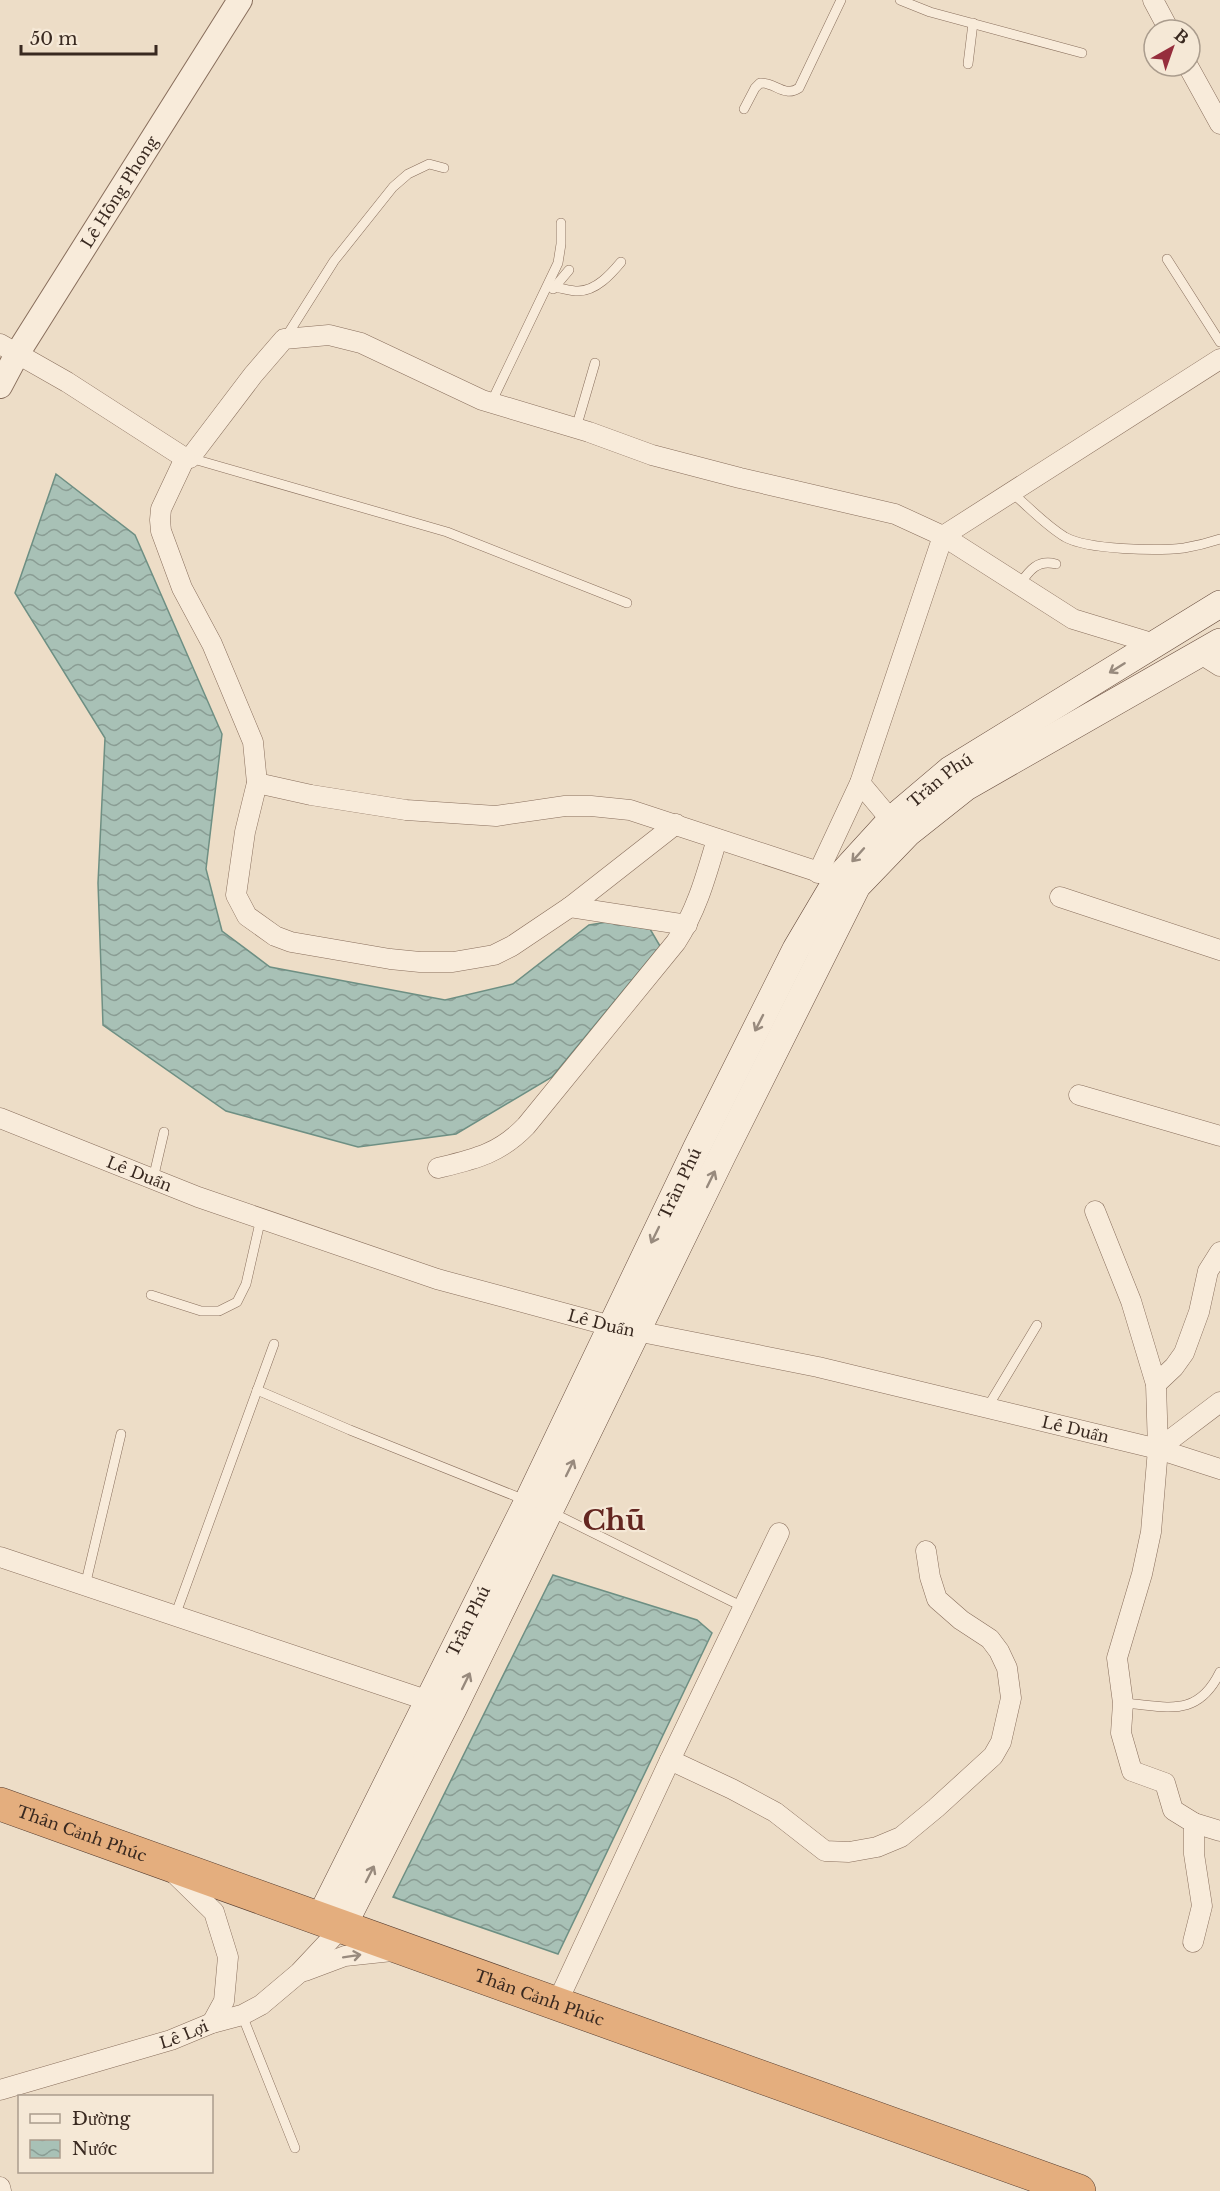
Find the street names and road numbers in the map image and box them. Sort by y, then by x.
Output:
street label: Lê Hồng Phong [77,132,162,251]
street label: Trần Phú [904,749,976,811]
street label: Trần Phú [654,1144,705,1222]
street label: Lê Duẩn [104,1152,175,1196]
street label: Lê Duẩn [566,1305,637,1340]
street label: Lê Duẩn [1040,1411,1111,1447]
street label: Trần Phú [442,1582,494,1660]
street label: Thân Cảnh Phúc [14,1801,150,1866]
street label: Thân Cảnh Phúc [472,1965,607,2030]
street label: Lê Lợi [157,2015,212,2053]

